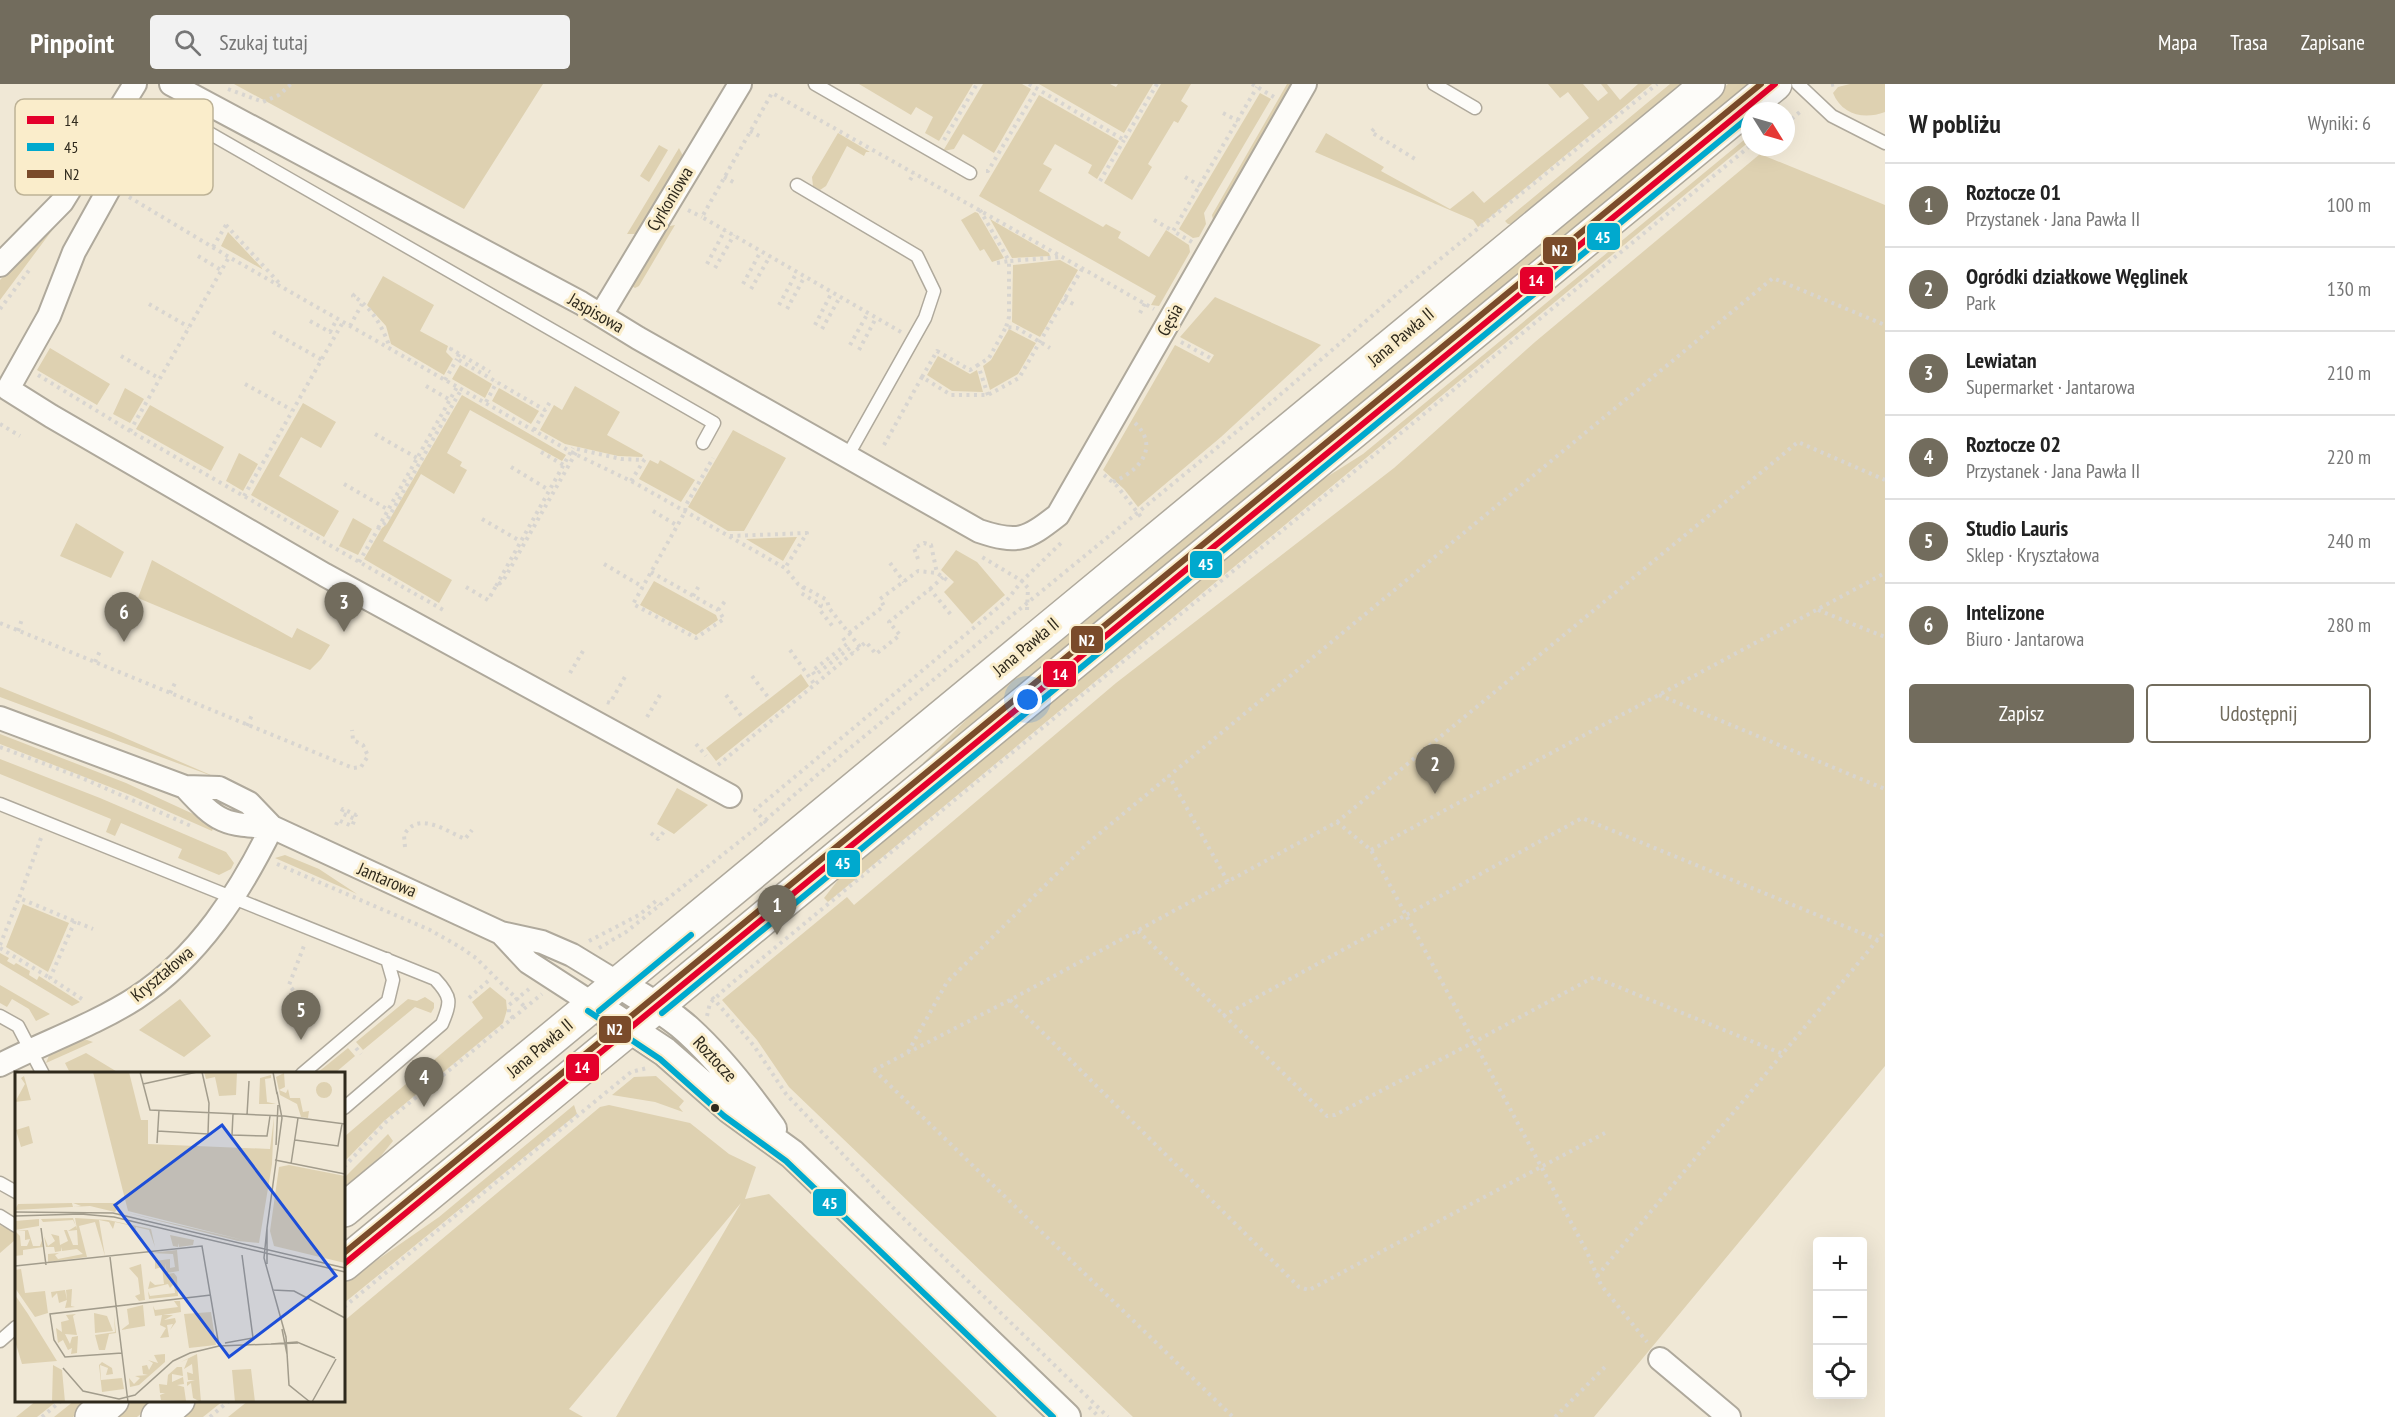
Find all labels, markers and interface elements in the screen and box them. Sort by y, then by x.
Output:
search box [150,15,570,69]
text: Pinpoint [30,24,114,61]
icon: search [171,26,204,59]
text: Szukaj tutaj [219,28,308,56]
text: Mapa [2158,29,2197,56]
text: Trasa [2230,29,2268,56]
text: Zapisane [2301,29,2365,56]
legend [15,99,213,195]
north arrow [1741,102,1795,156]
text: W pobliżu [1909,107,2001,140]
text: 14 [64,110,78,130]
text: Wyniki: 6 [2308,110,2371,136]
text: 45 [64,137,78,157]
street label: Cyrkoniowa [641,162,698,235]
text: N2 [64,164,80,184]
text: Roztocze 01 [1966,178,2061,206]
text: 1 [1924,192,1933,218]
text: 100 m [2327,192,2371,218]
text: Przystanek · Jana Pawła II [1966,206,2140,232]
line badge: 45 [1586,222,1621,251]
text: 45 [1595,227,1611,247]
line badge: N2 [1542,236,1577,265]
text: N2 [1552,240,1568,260]
text: Ogródki działkowe Węglinek [1966,262,2188,290]
line badge: 14 [1519,266,1554,295]
text: 14 [1528,270,1544,290]
text: 2 [1924,276,1933,302]
text: 130 m [2327,276,2371,302]
street label: Jaspisowa [563,287,628,338]
text: Park [1966,290,1996,316]
street label: Gęsia [1151,300,1188,340]
street label: Jana Pawła II [1362,302,1439,372]
text: Lewiatan [1966,346,2037,374]
text: 3 [1924,360,1933,386]
text: 210 m [2327,360,2371,386]
text: Supermarket · Jantarowa [1966,374,2135,400]
text: Roztocze 02 [1966,430,2061,458]
text: 4 [1924,444,1933,470]
text: 220 m [2327,444,2371,470]
text: Przystanek · Jana Pawła II [1966,458,2140,484]
text: Studio Lauris [1966,514,2068,542]
text: 5 [1924,528,1933,554]
text: 240 m [2327,528,2371,554]
text: Sklep · Kryształowa [1966,542,2100,568]
line badge: 45 [1189,550,1223,579]
text: 45 [1198,554,1214,574]
pin: 3 [324,582,364,632]
pin: 6 [104,592,144,642]
text: Intelizone [1966,598,2045,626]
street label: Jana Pawła II [987,612,1064,682]
text: 6 [1924,612,1933,638]
text: 280 m [2327,612,2371,638]
line badge: N2 [1070,625,1104,654]
text: Biuro · Jantarowa [1966,626,2084,652]
text: N2 [1079,630,1095,650]
line badge: 14 [1042,660,1077,688]
text: 14 [1052,664,1068,684]
button: Zapisz [1909,684,2134,743]
button: Udostępnij [2146,684,2371,743]
your location [1013,685,1042,714]
pin: 2 [1416,744,1454,794]
line badge: 45 [826,849,861,878]
text: 45 [835,853,851,873]
street label: Jantarowa [353,856,420,902]
pin: 1 [758,886,796,935]
street label: Kryształowa [126,941,198,1006]
pin: 5 [282,990,320,1040]
street label: Jana Pawła II [501,1013,578,1083]
line badge: N2 [598,1015,632,1044]
text: N2 [607,1019,623,1039]
street label: Roztocze [688,1031,742,1086]
line badge: 14 [565,1053,600,1082]
text: 14 [574,1057,590,1077]
pin: 4 [404,1058,444,1107]
inset map [15,1072,345,1402]
unlabelled marker [709,1102,721,1114]
line badge: 45 [812,1188,847,1217]
text: 45 [822,1193,838,1213]
map controls [1813,1237,1867,1399]
button: + [1813,1237,1867,1291]
button: − [1813,1291,1867,1345]
button: locate [1813,1345,1867,1399]

